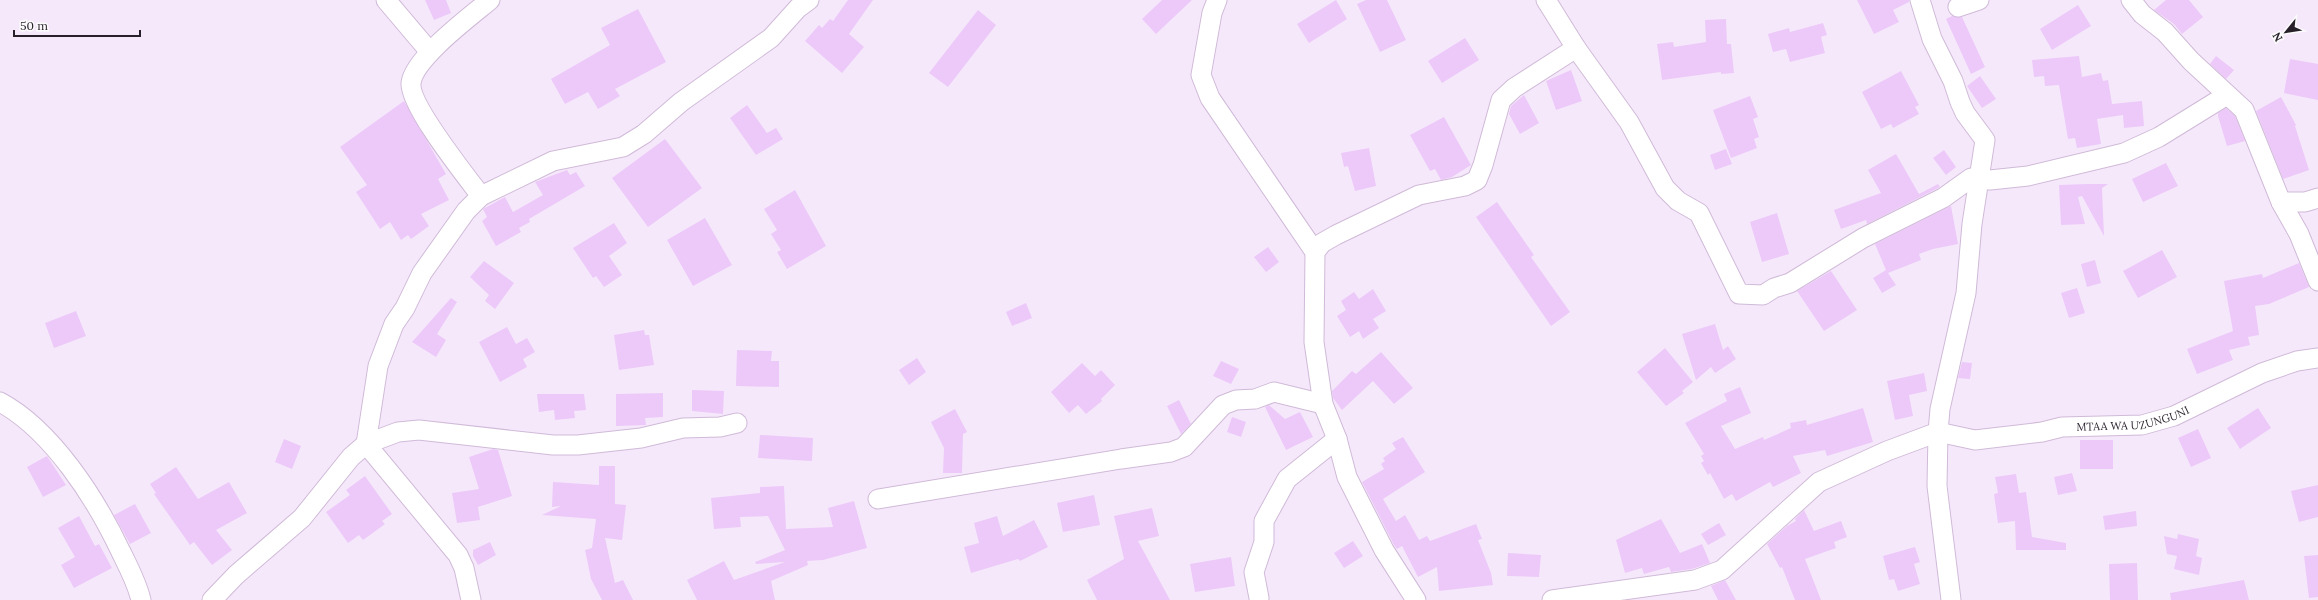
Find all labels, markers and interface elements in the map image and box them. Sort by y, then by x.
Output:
scale bar [14,12,140,38]
north arrow [2266,12,2306,52]
text: 50 m [20,18,48,33]
text: N [2269,29,2286,44]
street label: MTAA WA UZUNGUNI [2076,403,2192,434]

